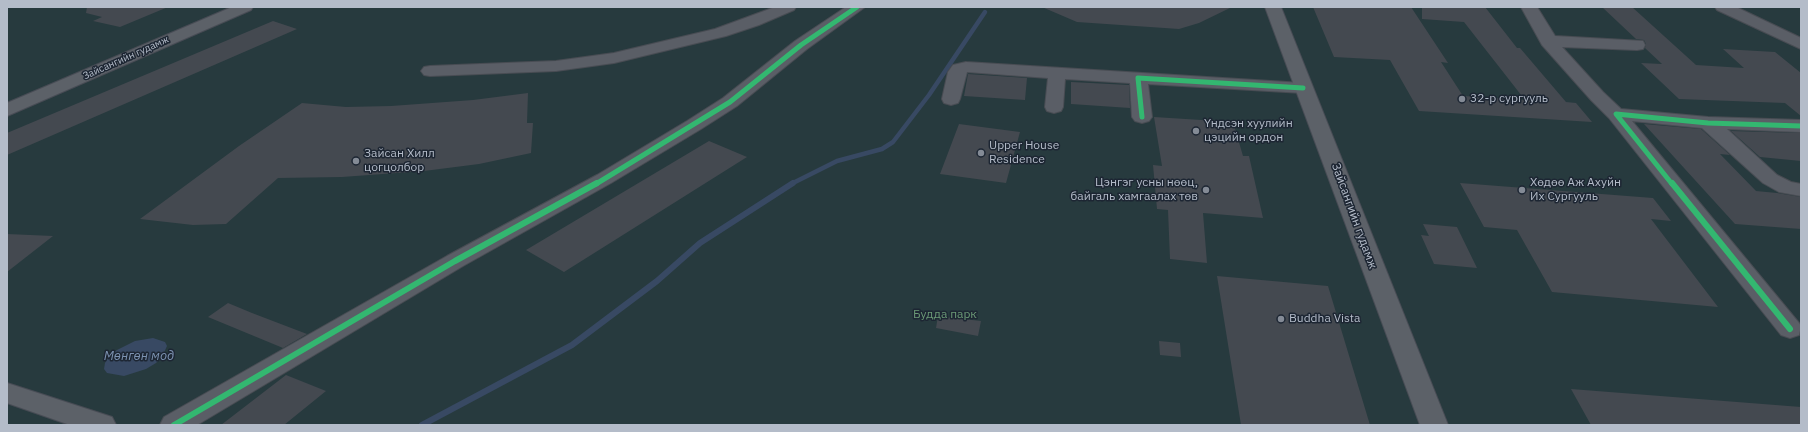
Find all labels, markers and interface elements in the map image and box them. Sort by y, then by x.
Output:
street label: Зайсангийн гудамж [81,34,171,82]
place label: 32-р сургууль [1470,92,1548,106]
marker: 32-р сургууль [1457,94,1467,104]
place label: Үндсэн хуулийн цэцийн ордон [1204,117,1293,145]
marker: Үндсэн хуулийн цэцийн ордон [1191,126,1201,136]
place label: Upper House Residence [989,139,1059,167]
place label: Зайсан Хилл цогцолбор [364,147,435,175]
marker: Upper House Residence [976,148,986,158]
marker: Зайсан Хилл цогцолбор [351,156,361,166]
street label: Зайсангийн гудамж [1328,161,1380,271]
place label: Цэнгэг усны нөөц, байгаль хамгаалах төв [1070,176,1198,204]
place label: Хөдөө Аж Ахуйн Их Сургууль [1530,176,1621,204]
marker: Цэнгэг усны нөөц, байгаль хамгаалах төв [1201,185,1211,195]
marker: Хөдөө Аж Ахуйн Их Сургууль [1517,185,1527,195]
park label: Будда парк [913,308,977,322]
place label: Buddha Vista [1289,312,1360,326]
marker: Buddha Vista [1276,314,1286,324]
water label: Мөнгөн мод [104,348,174,364]

